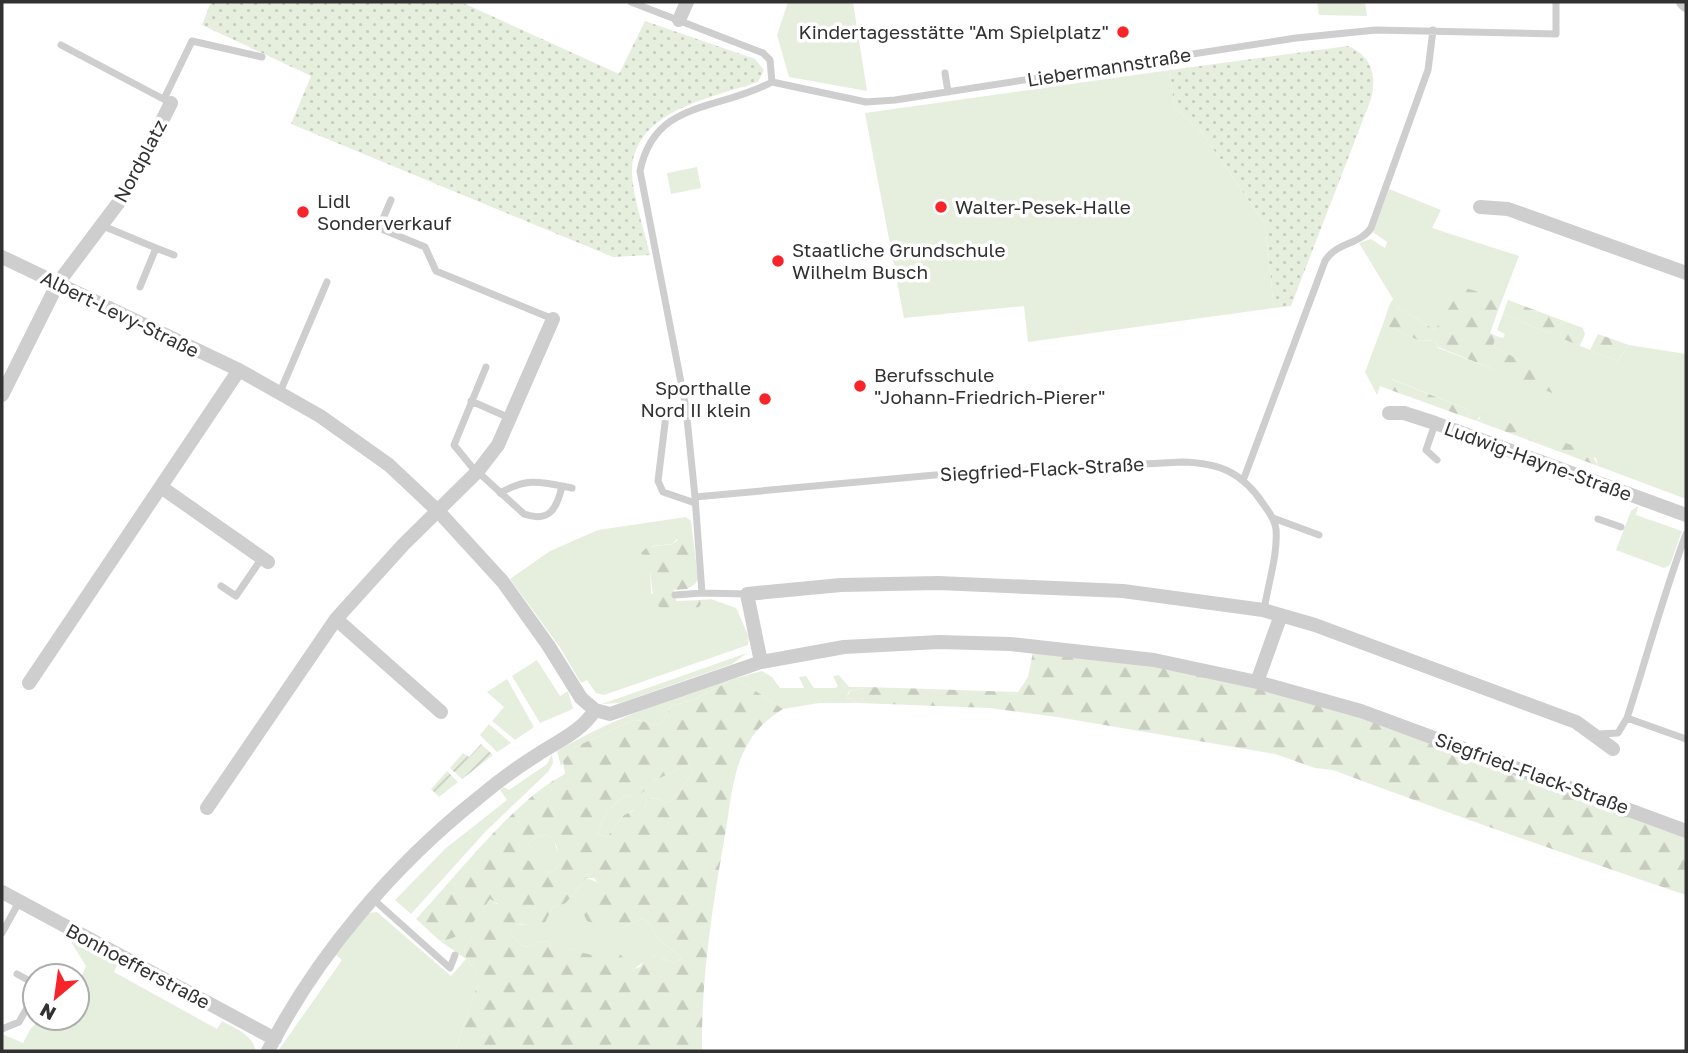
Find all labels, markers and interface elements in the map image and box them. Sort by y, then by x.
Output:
place label: Kindertagesstätte "Am Spielplatz" [799,20,1109,43]
marker: Kindertagesstätte "Am Spielplatz" [1115,24,1131,40]
street label: Liebermannstraße [1025,42,1193,91]
street label: Nordplatz [108,115,171,206]
place label: Lidl Sonderverkauf [317,189,451,234]
place label: Walter-Pesek-Halle [955,195,1131,218]
marker: Walter-Pesek-Halle [933,199,949,215]
marker: Lidl Sonderverkauf [295,204,311,220]
place label: Staatliche Grundschule Wilhelm Busch [792,238,1005,283]
marker: Staatliche Grundschule Wilhelm Busch [770,253,786,269]
street label: Albert-Levy-Straße [38,265,203,362]
place label: Berufsschule "Johann-Friedrich-Pierer" [874,363,1106,408]
place label: Sporthalle Nord II klein [640,376,751,421]
marker: Berufsschule "Johann-Friedrich-Pierer" [852,378,868,394]
marker: Sporthalle Nord II klein [757,391,773,407]
street label: Ludwig-Hayne-Straße [1441,416,1635,505]
street label: Siegfried-Flack-Straße [939,452,1145,485]
street label: Siegfried-Flack-Straße [1432,727,1632,818]
street label: Bonhoefferstraße [62,918,214,1013]
north arrow [21,962,91,1032]
text: N [36,999,59,1026]

